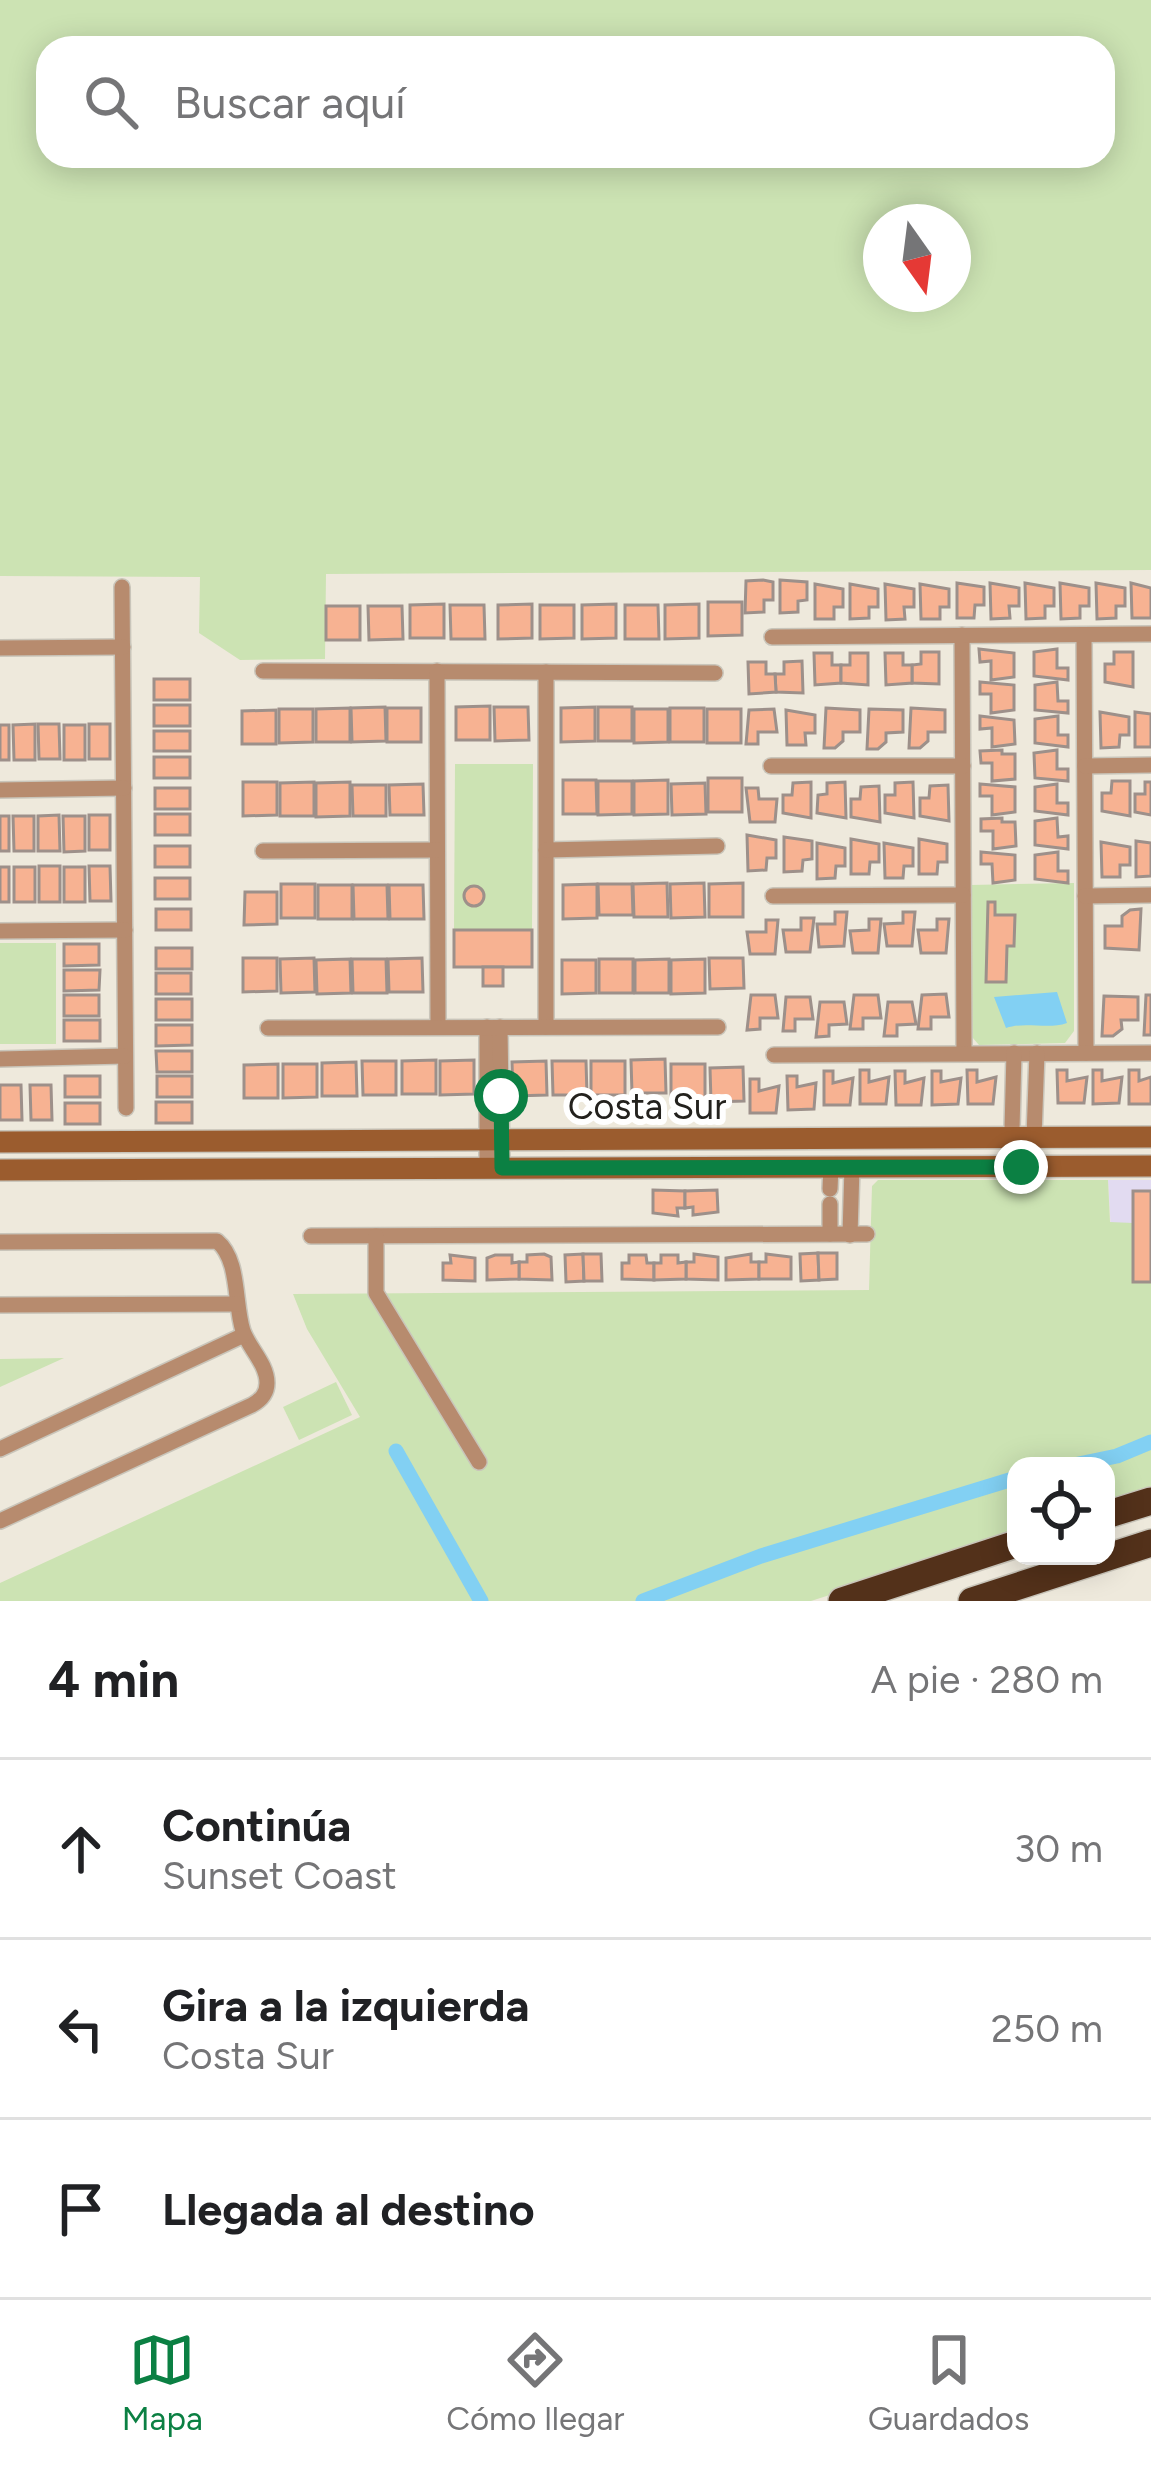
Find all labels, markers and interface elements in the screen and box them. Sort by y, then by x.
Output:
search box [36,36,1115,168]
icon: search [78,69,144,135]
text: Buscar aquí [174,75,406,129]
north arrow [863,204,971,312]
route start [474,1069,528,1123]
street label: Costa Sur [568,1085,726,1128]
route end [994,1140,1048,1194]
map controls [1007,1457,1115,1565]
button: locate [1007,1457,1115,1565]
text: 4 min [48,1649,179,1710]
text: A pie · 280 m [871,1656,1103,1703]
text: Continúa [162,1798,351,1852]
icon: ahead [48,1816,114,1882]
text: 30 m [1014,1825,1103,1872]
text: Sunset Coast [162,1852,397,1899]
text: Gira a la izquierda [162,1978,529,2032]
icon: left [48,1996,114,2062]
text: 250 m [991,2005,1103,2052]
text: Costa Sur [162,2032,334,2079]
icon: arrive [48,2176,114,2242]
text: Llegada al destino [162,2182,535,2236]
tab: Mapa [122,2327,203,2438]
tab: Cómo llegar [446,2327,624,2438]
tab: Guardados [868,2327,1029,2438]

